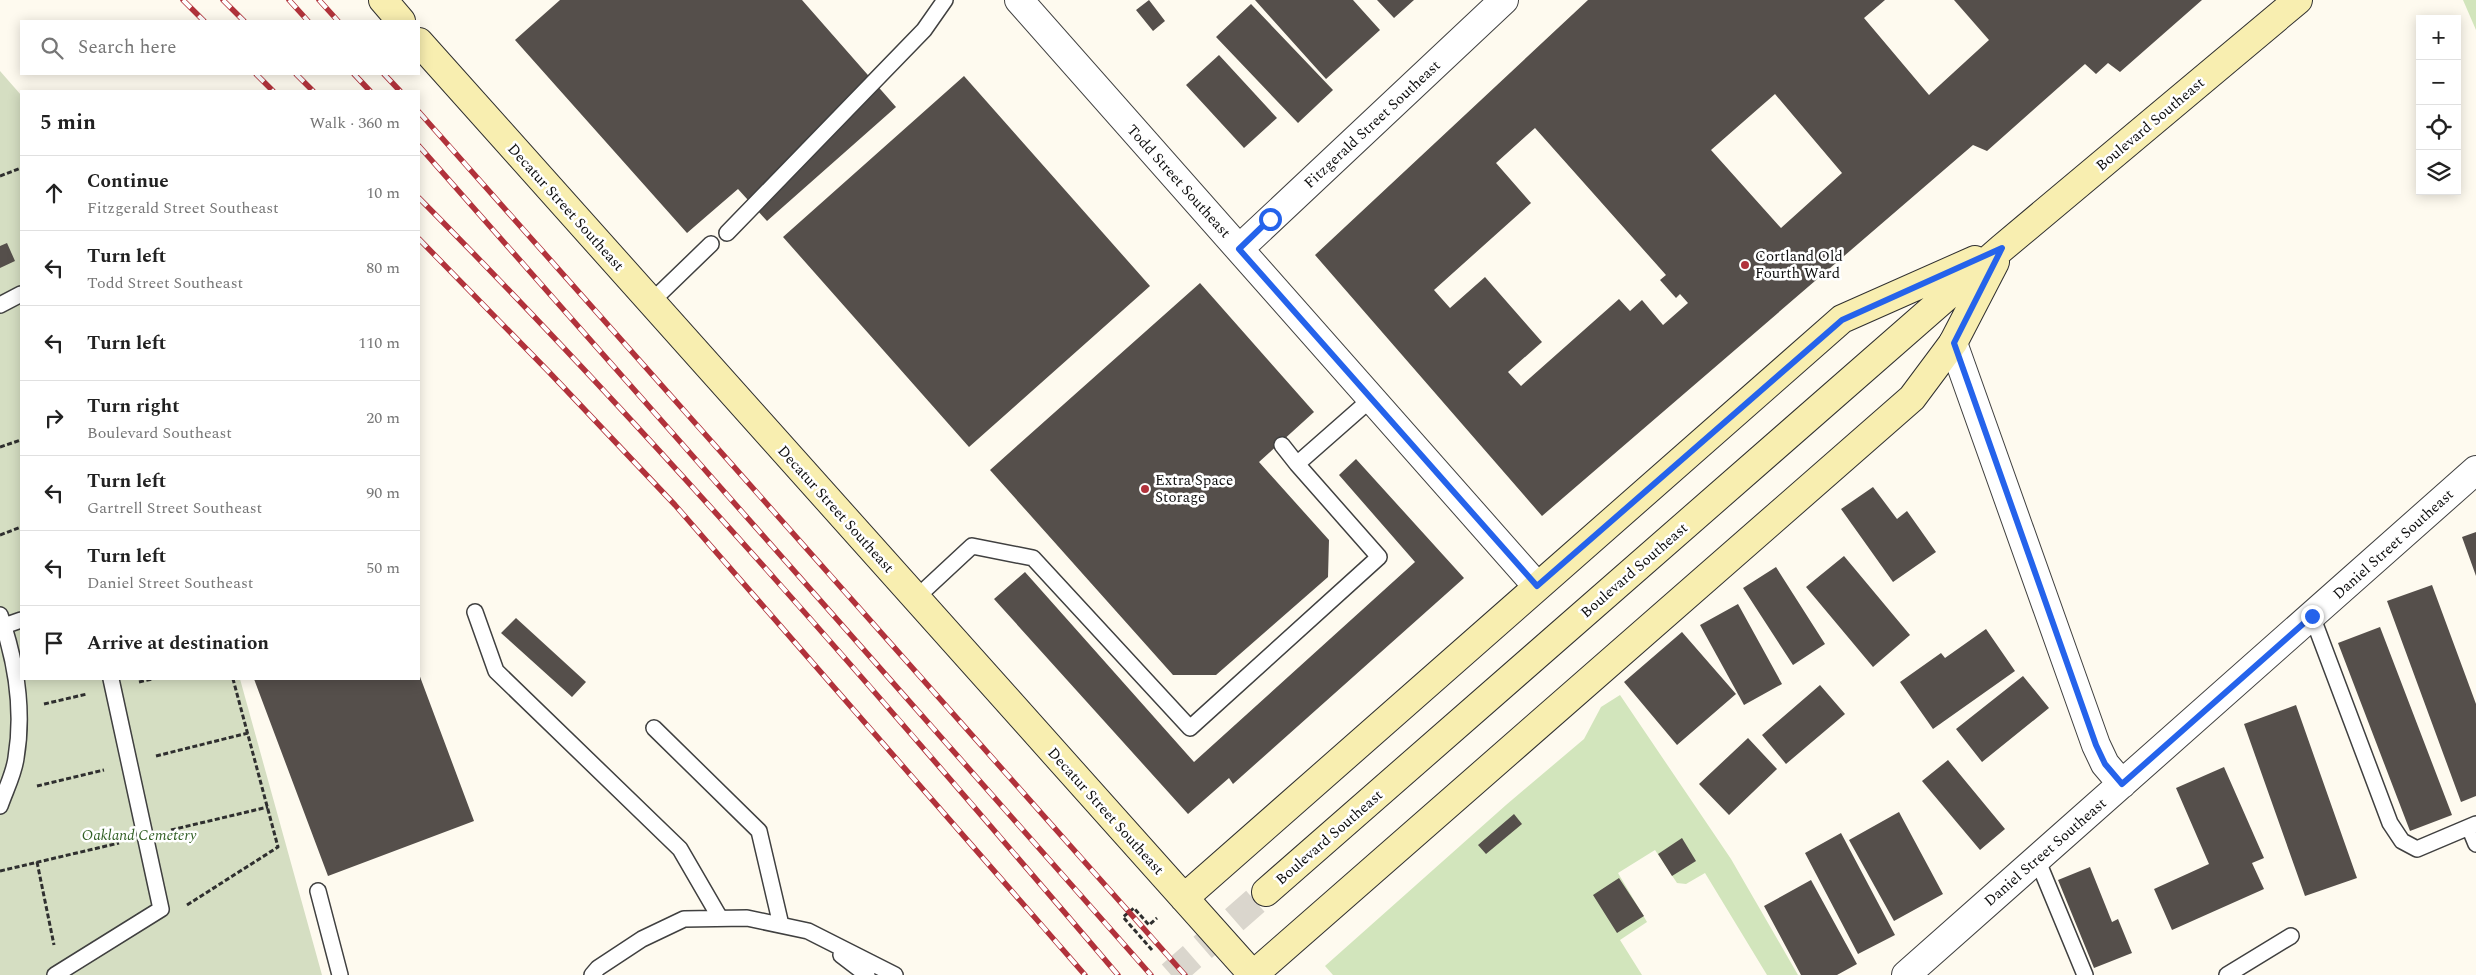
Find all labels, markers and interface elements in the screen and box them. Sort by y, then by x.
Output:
map controls [2416,15,2461,195]
button: + [2416,15,2461,60]
search box [20,20,420,75]
text: Search here [78,33,177,62]
icon: search [38,34,66,62]
street label: Fitzgerald Street Southeast [1299,55,1446,194]
button: − [2416,60,2461,105]
street label: Boulevard Southeast [2091,72,2210,177]
button: locate [2416,105,2461,150]
text: 5 min [40,107,96,139]
text: Walk · 360 m [309,111,400,135]
street label: Todd Street Southeast [1121,119,1236,243]
street label: Decatur Street Southeast [502,138,629,276]
button: layers [2416,150,2461,195]
text: Continue [87,167,169,196]
icon: ahead [40,179,68,207]
text: 10 m [366,181,400,205]
text: Fitzgerald Street Southeast [87,196,279,220]
route start [1259,208,1282,231]
text: Turn left [87,242,166,271]
place label: Cortland Old Fourth Ward [1755,245,1843,285]
icon: left [40,254,68,282]
text: 80 m [366,256,400,280]
marker: Cortland Old Fourth Ward [1739,259,1751,271]
text: Todd Street Southeast [87,271,243,295]
icon: left [40,329,68,357]
text: Turn left [87,329,166,358]
text: 110 m [358,331,400,355]
text: Turn right [87,392,180,421]
icon: right [40,404,68,432]
text: 20 m [366,406,400,430]
text: Boulevard Southeast [87,421,232,445]
street label: Decatur Street Southeast [772,440,899,578]
text: Turn left [87,467,166,496]
place label: Extra Space Storage [1155,469,1233,509]
icon: left [40,479,68,507]
text: 90 m [366,481,400,505]
marker: Extra Space Storage [1139,483,1151,495]
street label: Daniel Street Southeast [2328,484,2459,605]
text: Gartrell Street Southeast [87,496,262,520]
street label: Boulevard Southeast [1575,517,1693,624]
text: Turn left [87,542,166,571]
icon: left [40,554,68,582]
text: 50 m [366,556,400,580]
text: Daniel Street Southeast [87,571,253,595]
route end [2301,605,2324,628]
icon: arrive [40,629,68,657]
text: Arrive at destination [87,629,269,658]
street label: Decatur Street Southeast [1042,742,1169,880]
street label: Boulevard Southeast [1270,784,1388,891]
street label: Daniel Street Southeast [1979,793,2112,912]
park label: Oakland Cemetery [82,824,197,847]

